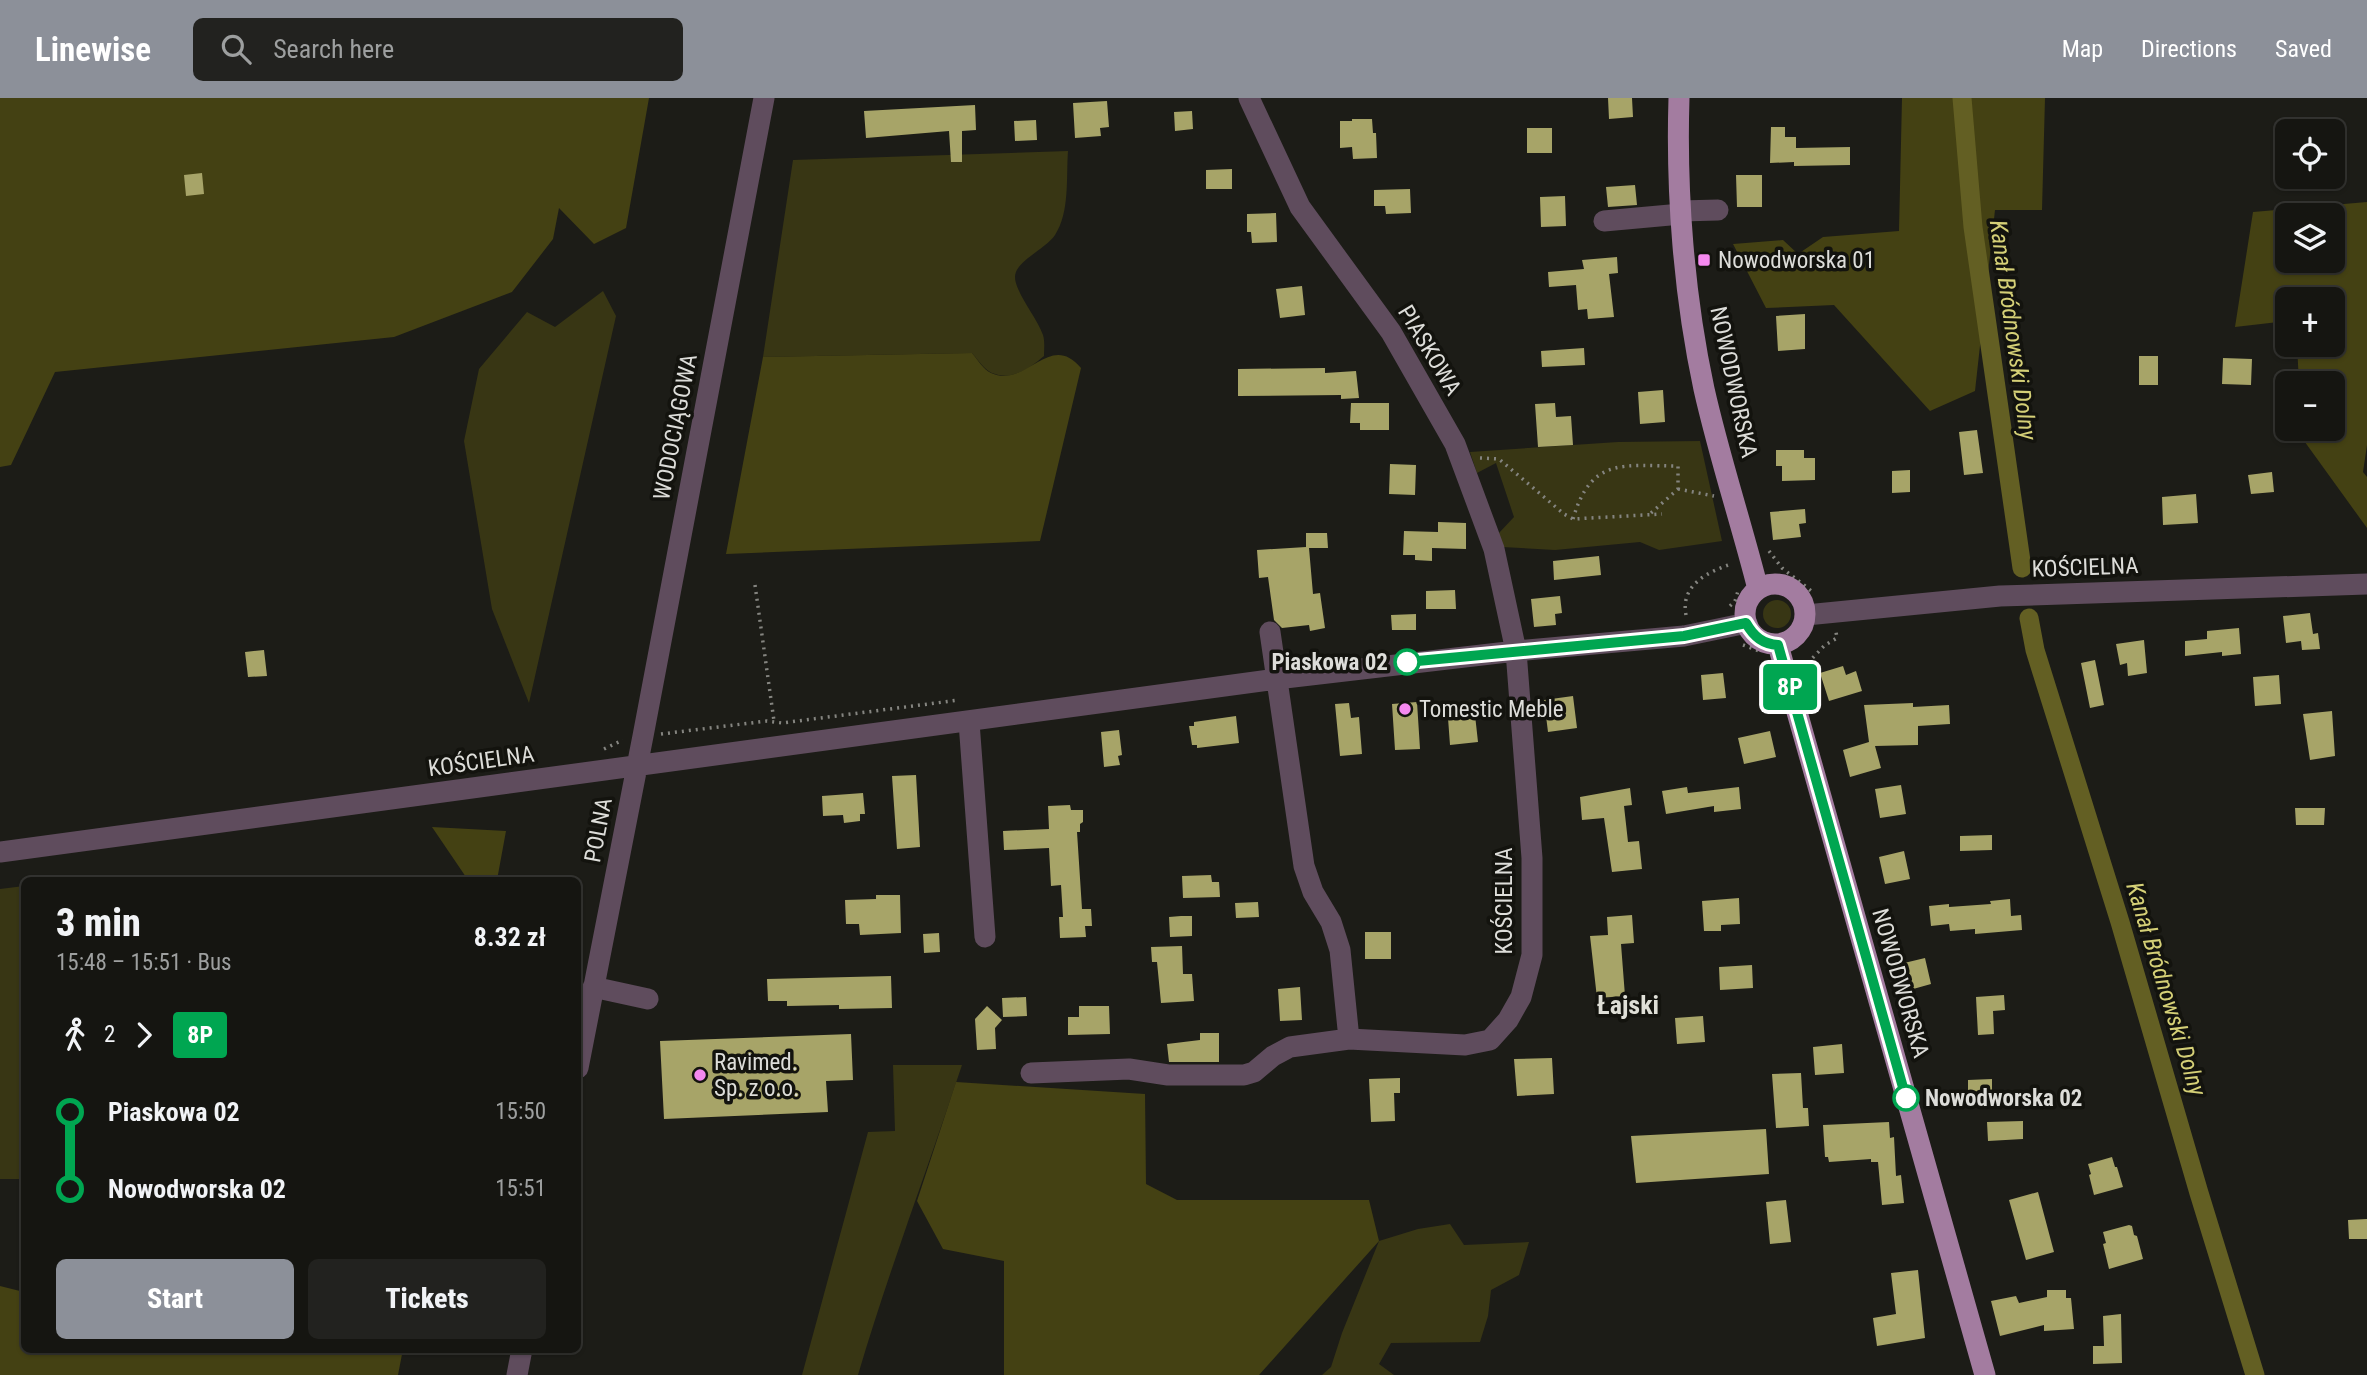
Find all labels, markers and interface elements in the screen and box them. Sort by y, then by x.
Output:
search box [193,18,683,81]
text: Linewise [35,30,151,69]
icon: search [217,30,255,68]
text: Search here [273,34,394,64]
text: Map [2062,35,2103,63]
text: Directions [2141,35,2237,63]
text: Saved [2275,35,2332,63]
map controls [2275,119,2345,441]
button: locate [2275,119,2345,189]
button: layers [2275,203,2345,273]
water label: Kanał Bródnowski Dolny [1984,218,2042,443]
place label: Nowodworska 01 [1718,247,1875,274]
marker: Nowodworska 01 [1696,252,1712,268]
button: + [2275,287,2345,357]
street label: PIASKOWA [1392,300,1467,400]
street label: NOWODWORSKA [1704,304,1763,460]
street label: WODOCIĄGOWA [648,352,703,502]
button: − [2275,371,2345,441]
street label: KOŚCIELNA [2031,551,2139,583]
place label: Piaskowa 02 [1271,649,1388,676]
marker: Piaskowa 02 [1394,649,1420,675]
line badge: 8P [1758,664,1822,710]
text: 8P [1777,673,1803,701]
place label: Tomestic Meble [1419,696,1564,723]
marker: Tomestic Meble [1397,701,1413,717]
street label: KOŚCIELNA [426,740,536,782]
street label: POLNA [579,796,618,865]
street label: KOŚCIELNA [1490,848,1518,954]
water label: Kanał Bródnowski Dolny [2120,879,2212,1100]
text: 3 min [56,901,141,945]
street label: NOWODWORSKA [1866,905,1935,1061]
text: 8.32 zł [474,922,546,952]
text: 15:48 – 15:51 · Bus [56,949,232,976]
district label: Łajski [1597,990,1659,1020]
icon: walk [56,1016,94,1054]
icon: forward [125,1016,163,1054]
text: 2 [104,1021,115,1048]
text: 8P [187,1021,213,1049]
place label: Ravimed. Sp. z o.o. [714,1049,799,1102]
marker: Ravimed. Sp. z o.o. [692,1067,708,1083]
marker: Nowodworska 02 [1893,1085,1919,1111]
place label: Nowodworska 02 [1925,1085,2082,1112]
text: Piaskowa 02 [108,1097,240,1127]
text: 15:50 [495,1098,546,1125]
text: Nowodworska 02 [108,1174,286,1204]
text: 15:51 [495,1175,546,1202]
button: Start [56,1259,294,1339]
button: Tickets [308,1259,546,1339]

